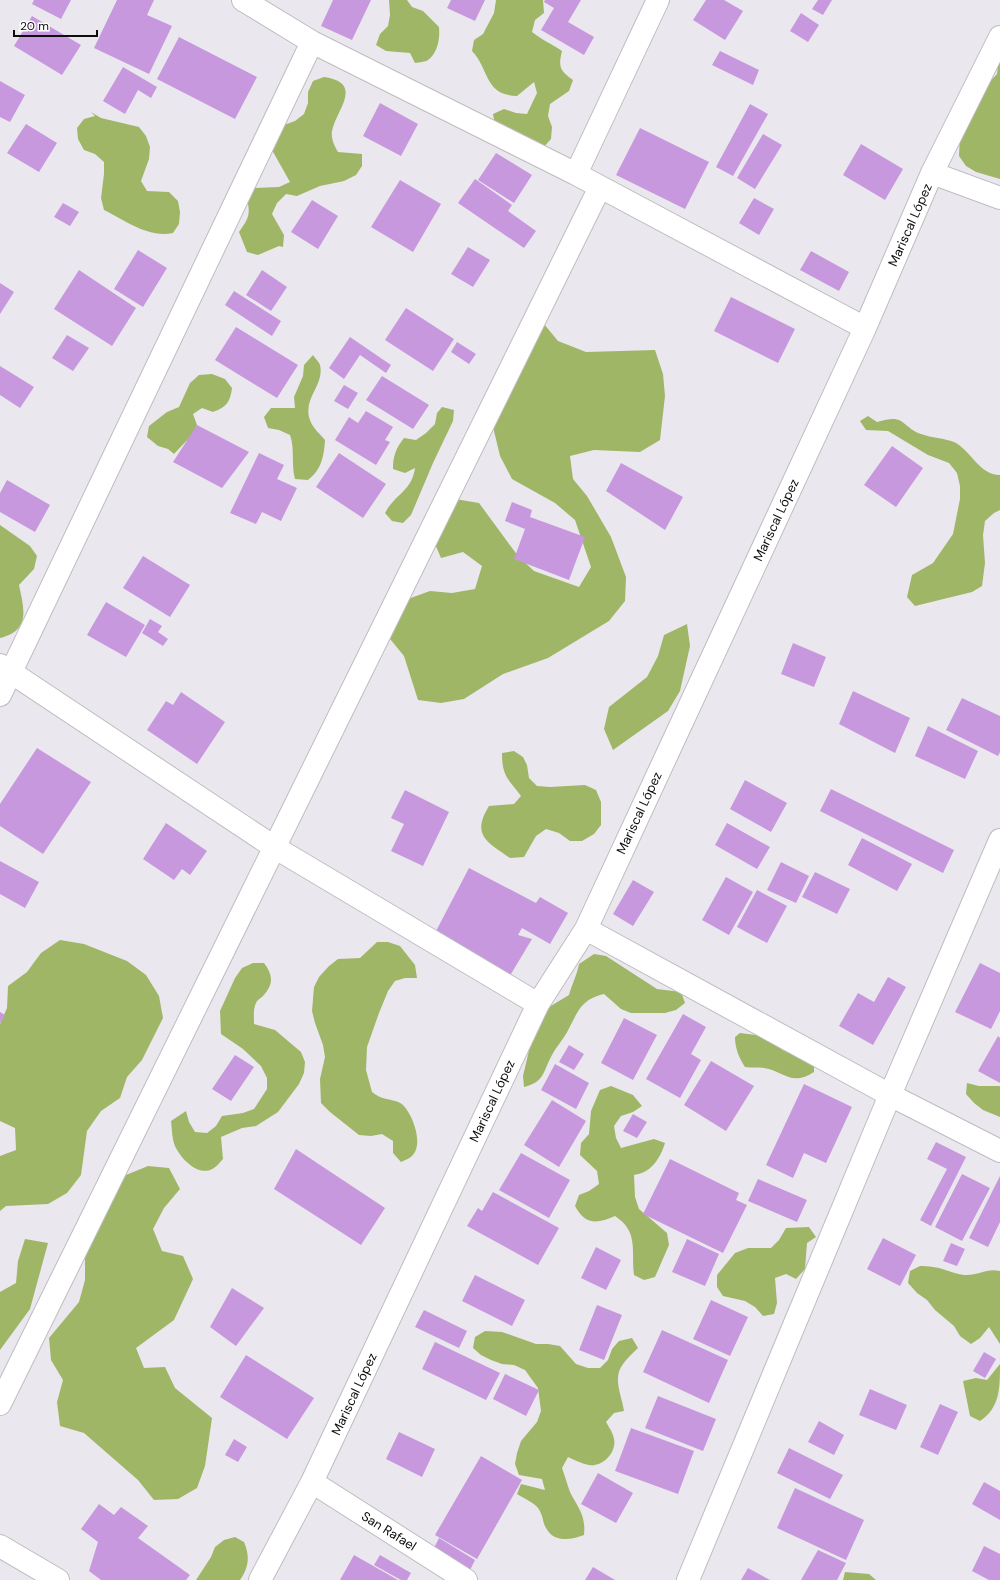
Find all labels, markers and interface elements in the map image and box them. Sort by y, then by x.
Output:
scale bar [14,12,97,38]
text: 20 m [20,18,49,34]
street label: Mariscal López [884,181,936,269]
street label: Mariscal López [749,476,803,564]
street label: Mariscal López [612,769,666,857]
street label: Mariscal López [465,1057,519,1145]
street label: Mariscal López [327,1350,381,1438]
street label: San Rafael [358,1507,420,1555]

